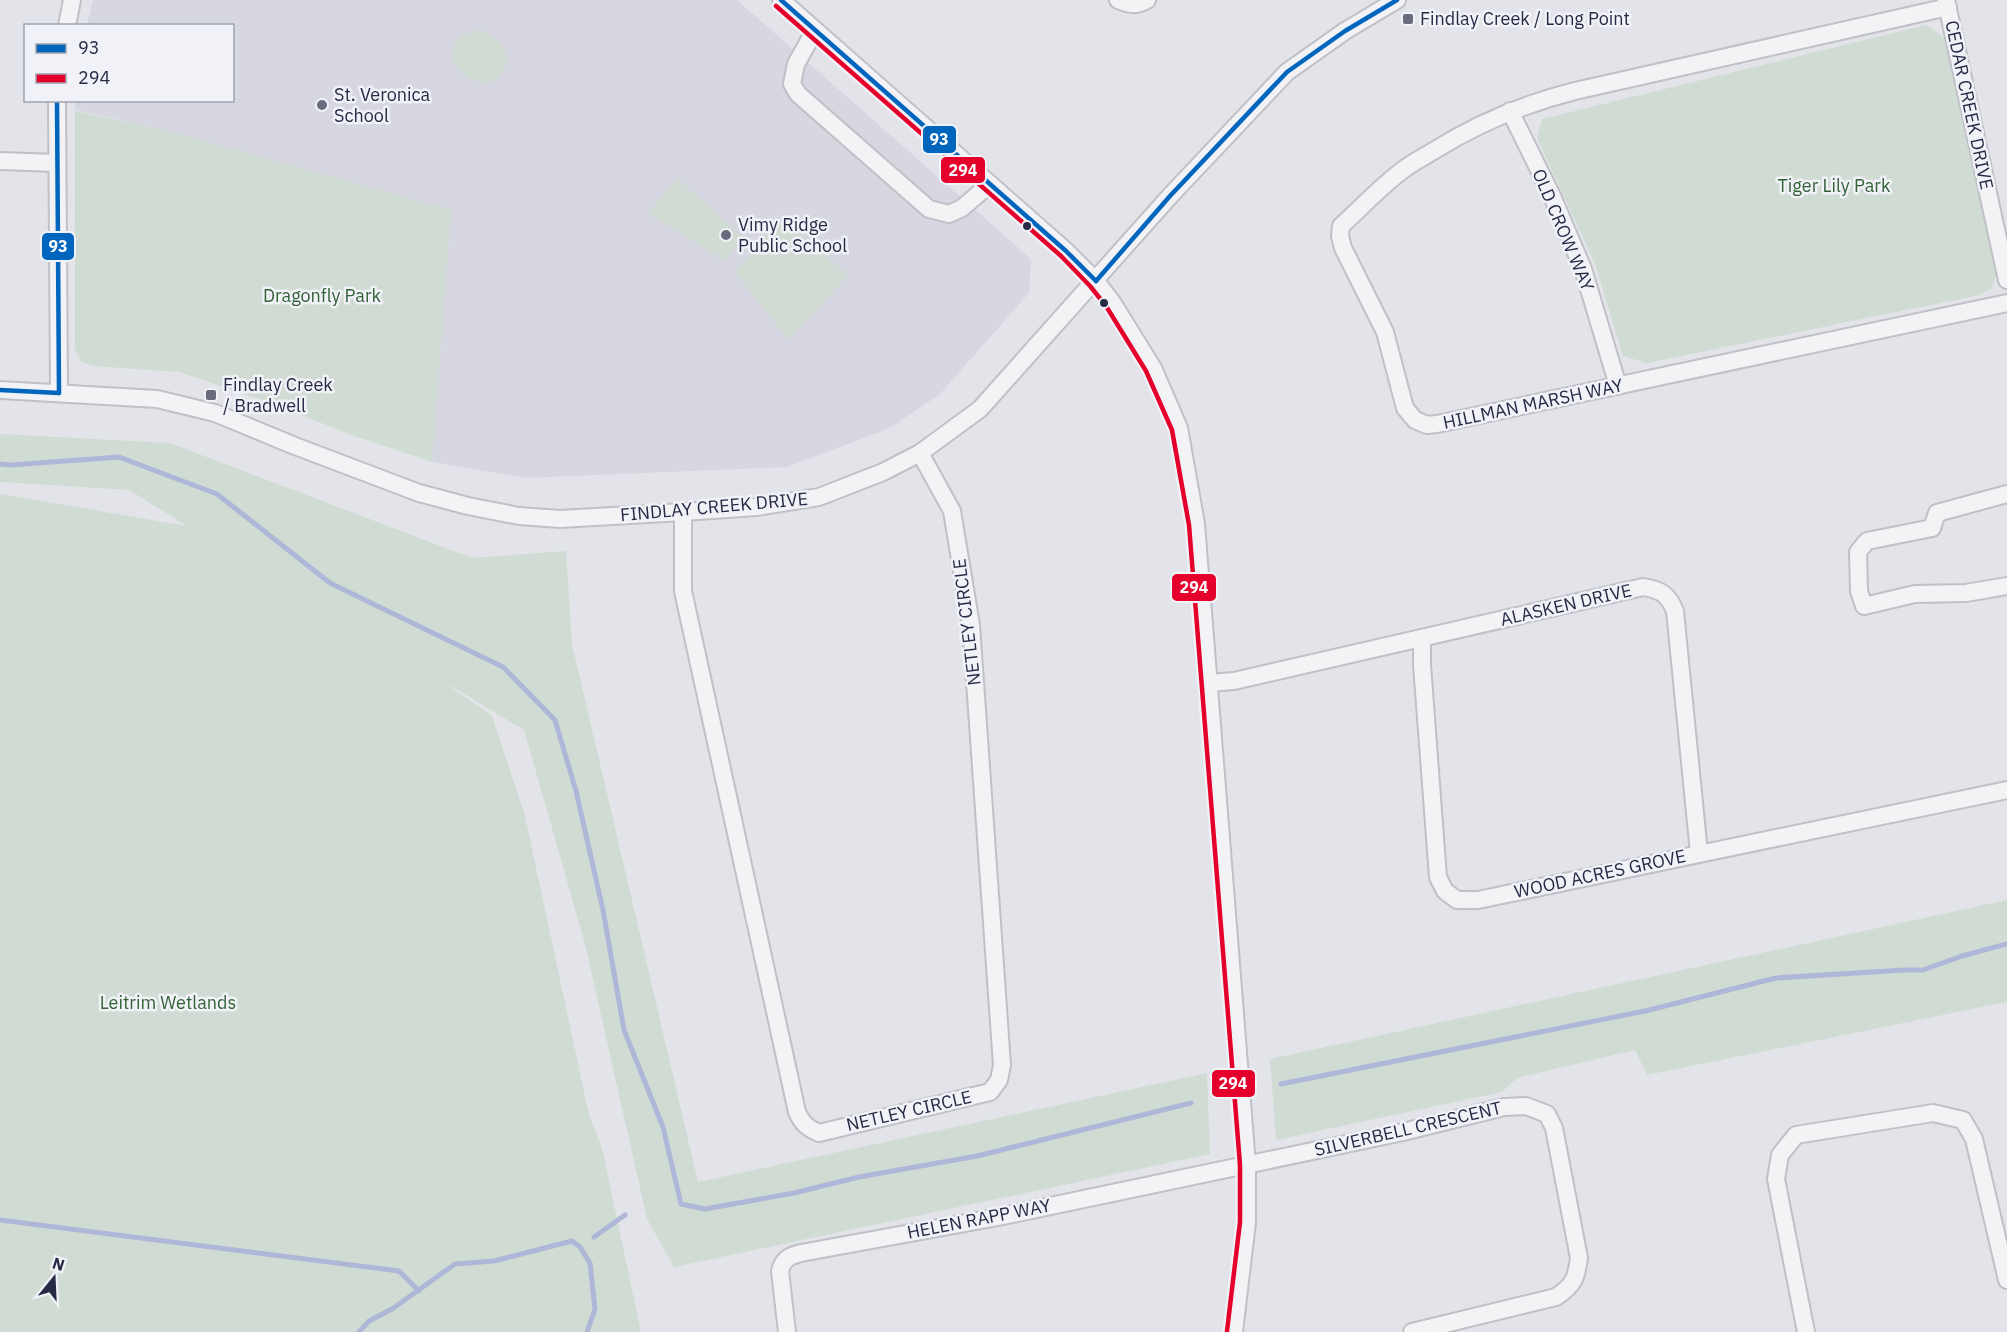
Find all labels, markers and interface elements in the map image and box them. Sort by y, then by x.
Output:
place label: Findlay Creek / Long Point [1420,7,1630,30]
marker: Findlay Creek / Long Point [1401,12,1415,26]
street label: CEDAR CREEK DRIVE [1940,18,1999,192]
legend [24,24,234,102]
text: 93 [78,36,100,59]
text: 294 [78,66,111,89]
place label: St. Veronica School [334,83,431,127]
marker: St. Veronica School [315,98,329,112]
line badge: 93 [922,125,957,154]
text: 93 [929,129,949,149]
line badge: 294 [940,156,986,184]
text: 294 [949,160,978,180]
street label: OLD CROW WAY [1527,165,1600,295]
park label: Tiger Lily Park [1778,174,1891,197]
place label: Vimy Ridge Public School [738,213,847,257]
unlabelled marker [1021,220,1033,232]
marker: Vimy Ridge Public School [719,228,733,242]
line badge: 93 [41,232,75,261]
text: 93 [48,236,68,256]
park label: Dragonfly Park [263,284,382,307]
unlabelled marker [1098,297,1110,309]
place label: Findlay Creek / Bradwell [223,373,333,417]
street label: HILLMAN MARSH WAY [1441,373,1625,434]
marker: Findlay Creek / Bradwell [204,388,218,402]
street label: FINDLAY CREEK DRIVE [619,487,809,526]
street label: NETLEY CIRCLE [947,557,986,687]
line badge: 294 [1171,573,1217,602]
text: 294 [1180,577,1209,597]
street label: ALASKEN DRIVE [1498,578,1634,631]
street label: WOOD ACRES GROVE [1512,844,1688,903]
park label: Leitrim Wetlands [100,991,236,1014]
line badge: 294 [1211,1069,1256,1098]
text: 294 [1219,1073,1248,1093]
street label: NETLEY CIRCLE [844,1085,974,1136]
street label: SILVERBELL CRESCENT [1312,1096,1504,1161]
street label: HELEN RAPP WAY [905,1193,1053,1244]
north arrow [24,1248,84,1308]
text: N [50,1252,67,1275]

